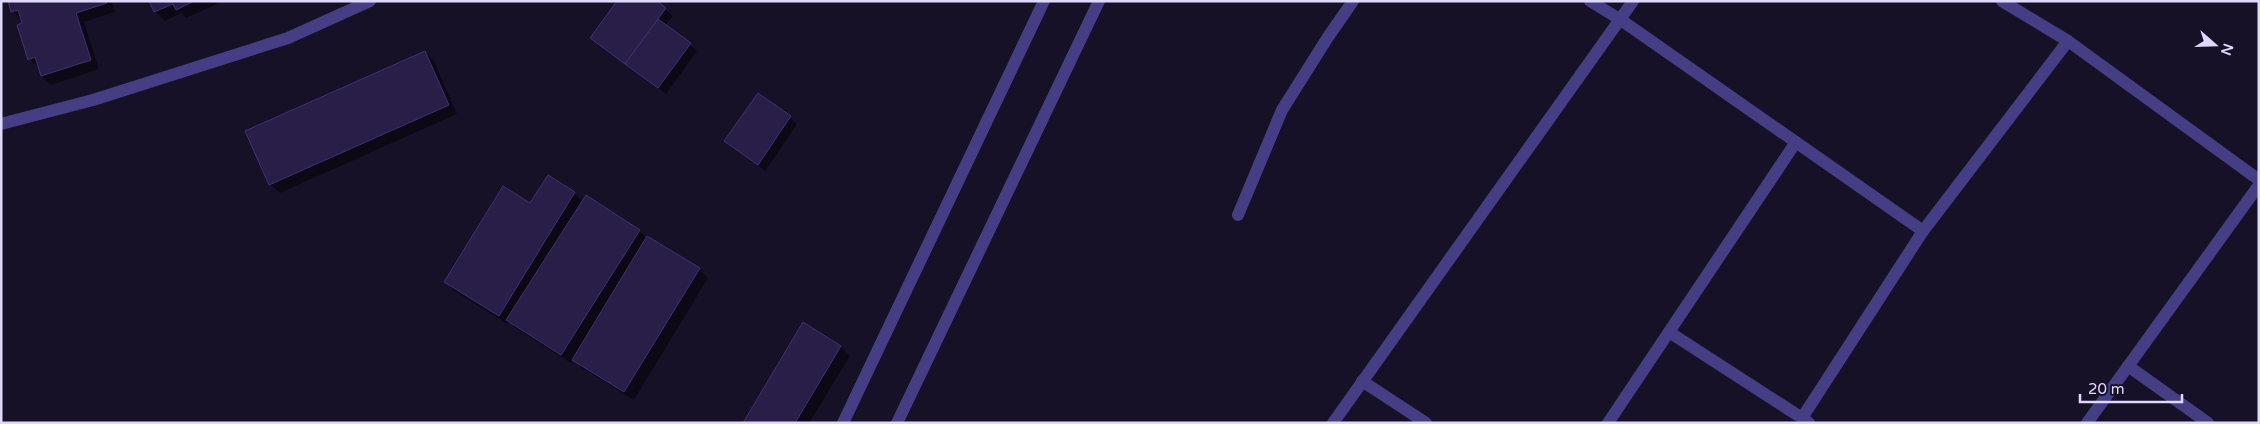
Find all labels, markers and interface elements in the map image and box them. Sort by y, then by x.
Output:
north arrow [2190,20,2240,70]
text: N [2217,41,2237,57]
scale bar [2080,372,2182,404]
text: 20 m [2088,380,2125,398]

